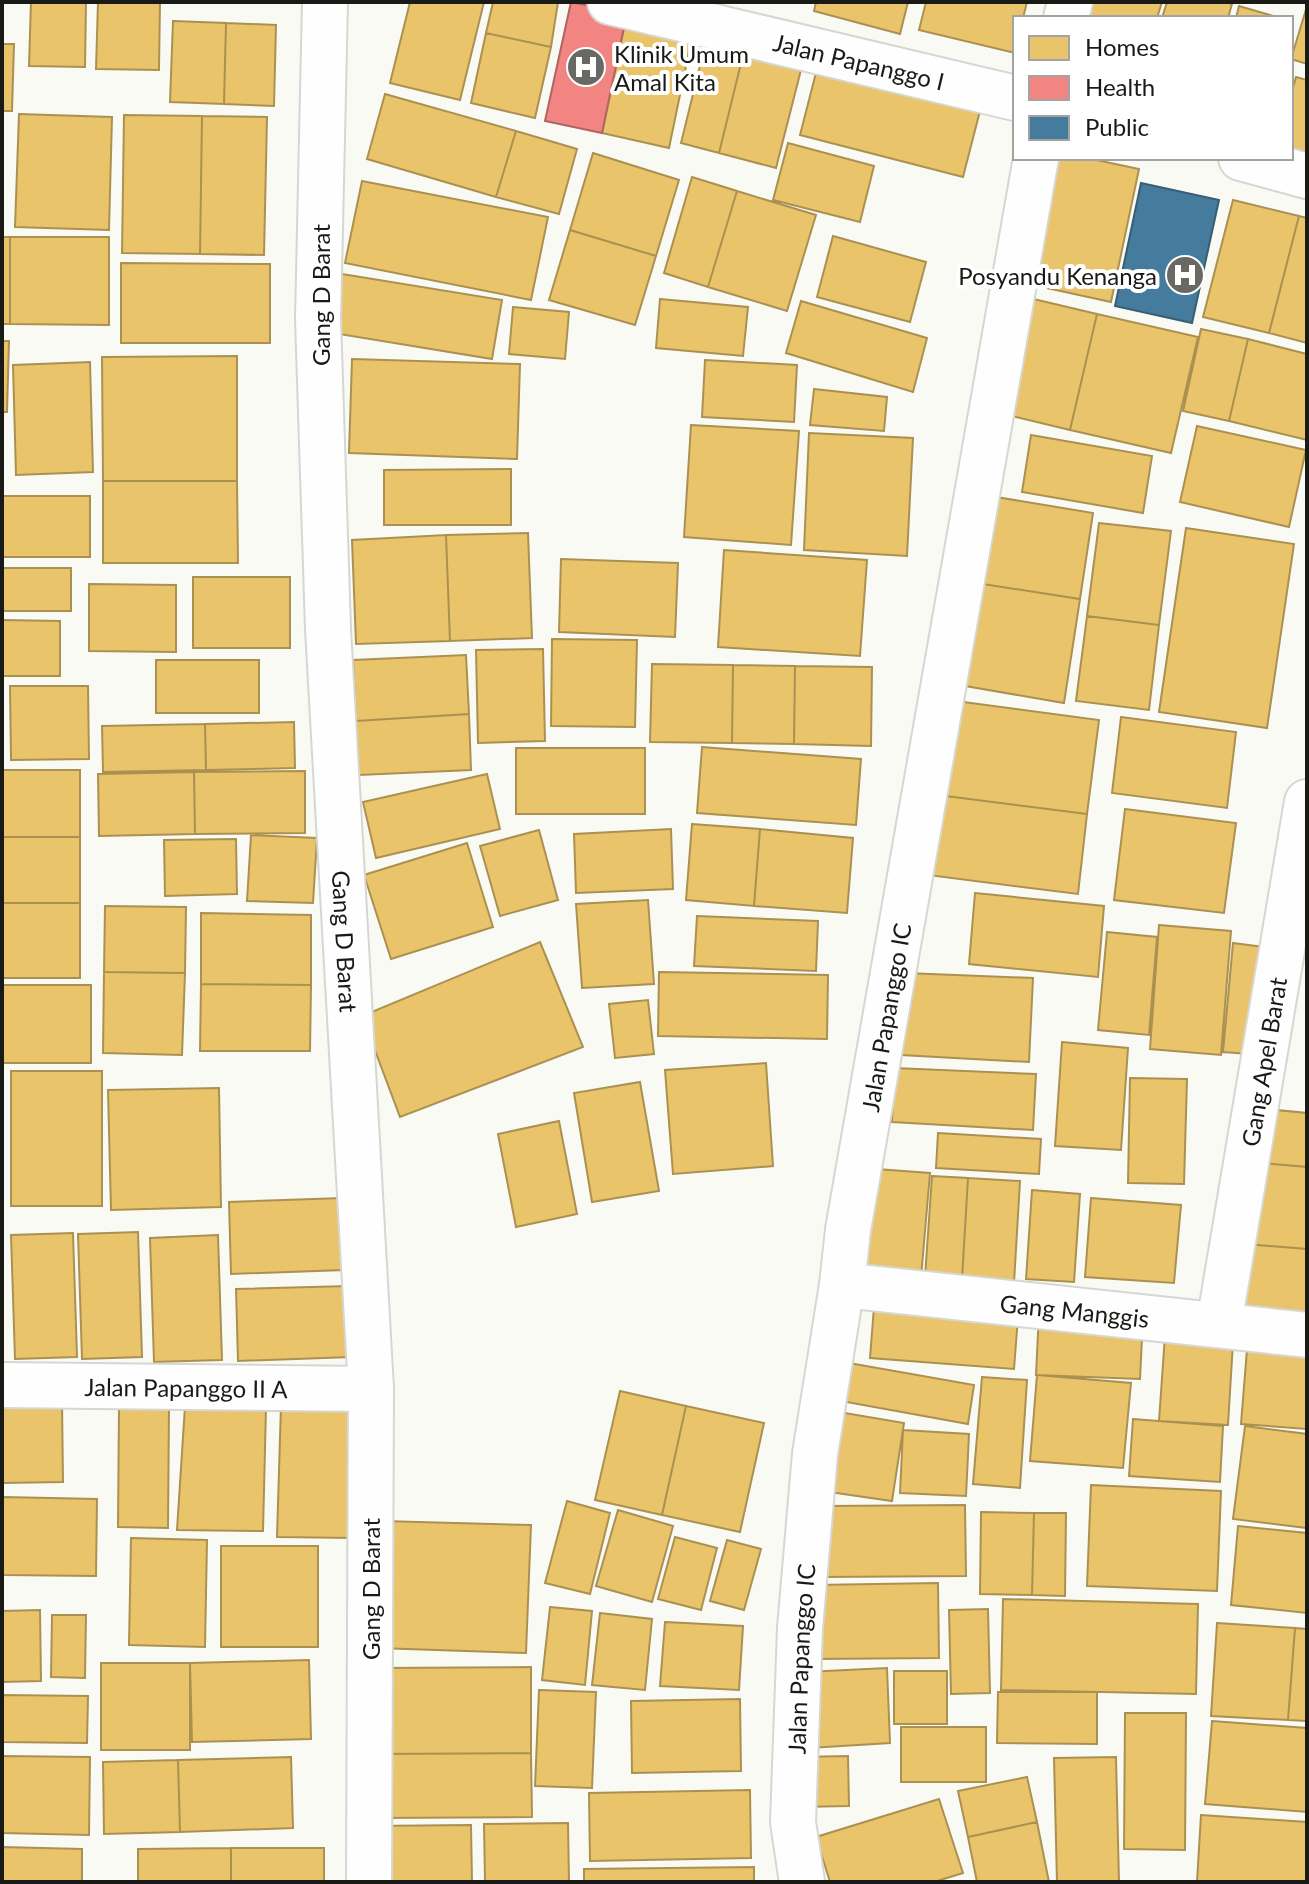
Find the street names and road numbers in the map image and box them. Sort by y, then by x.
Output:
street label: Jalan Papanggo I [771,27,947,95]
street label: Gang D Barat [306,224,335,366]
street label: Gang D Barat [327,870,364,1013]
street label: Jalan Papanggo IC [855,921,916,1114]
street label: Gang Apel Barat [1235,975,1292,1148]
street label: Gang Manggis [999,1288,1151,1332]
street label: Jalan Papanggo II A [84,1371,288,1403]
street label: Gang D Barat [356,1518,385,1660]
street label: Jalan Papanggo IC [781,1562,820,1755]

